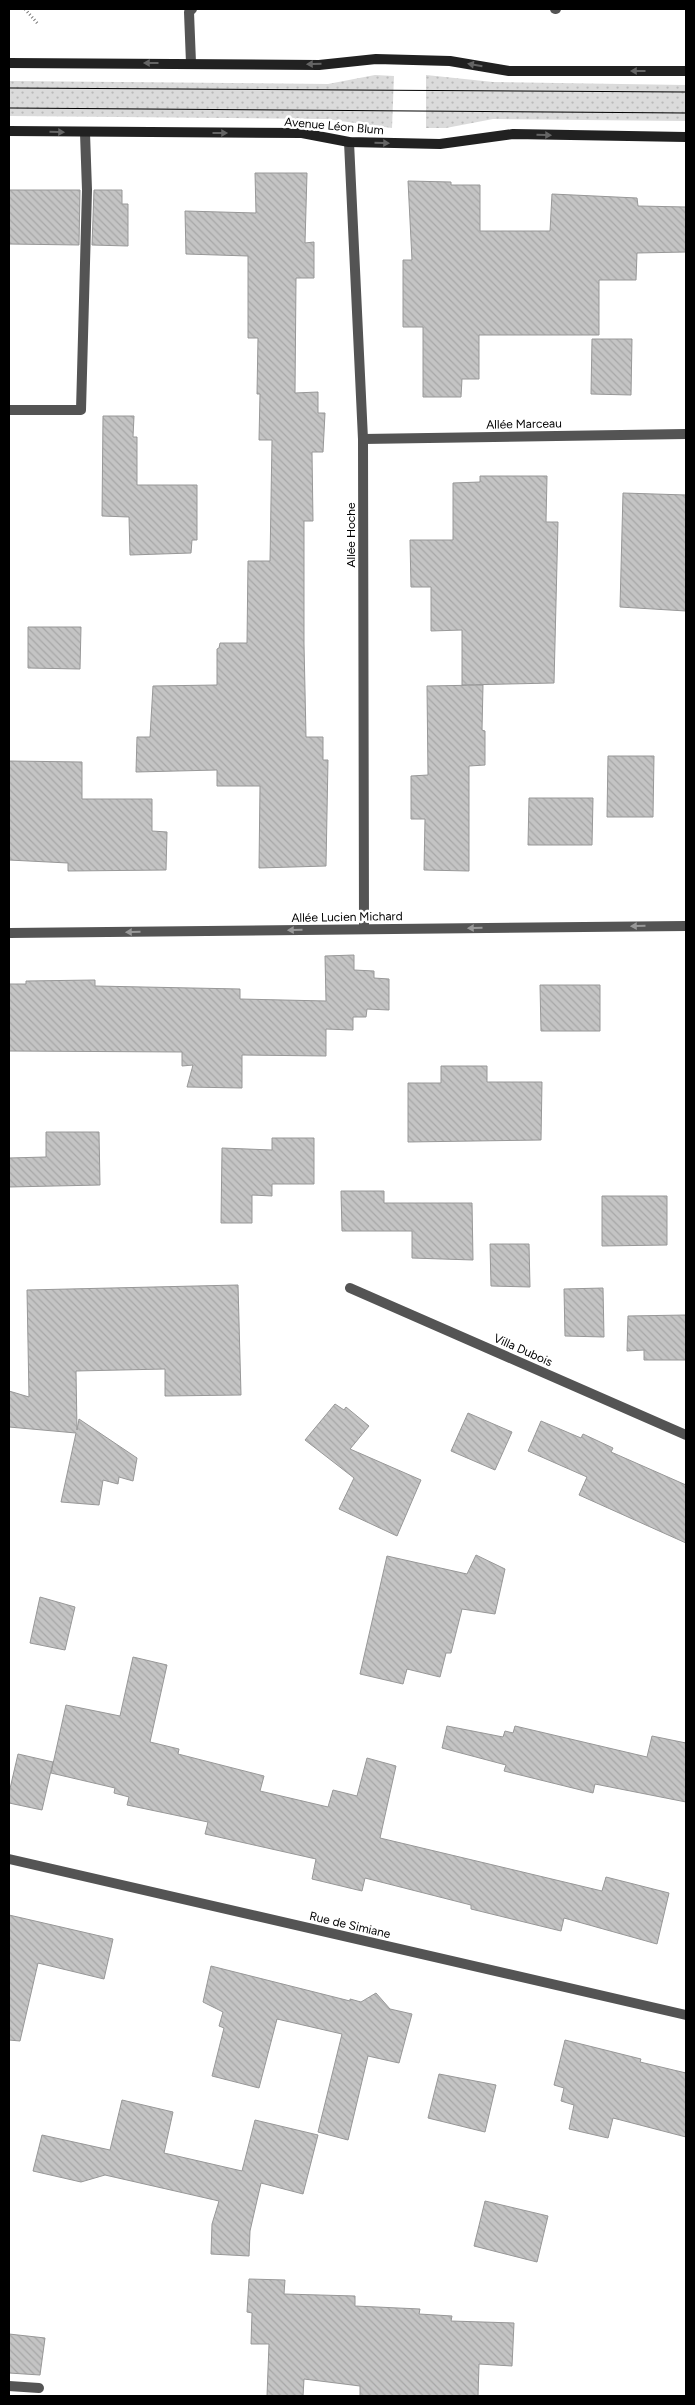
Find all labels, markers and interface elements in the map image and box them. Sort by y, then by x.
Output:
one-way arrow [143,59,159,67]
one-way arrow [305,61,321,69]
one-way arrow [467,61,483,69]
one-way arrow [629,67,645,75]
street label: Avenue Léon Blum [284,115,384,137]
one-way arrow [50,128,66,136]
one-way arrow [212,129,228,137]
one-way arrow [536,131,552,139]
one-way arrow [374,139,390,147]
street label: Allée Marceau [486,416,562,432]
street label: Allée Hoche [344,502,358,568]
street label: Allée Lucien Michard [291,909,403,925]
one-way arrow [629,922,645,930]
one-way arrow [467,924,483,932]
one-way arrow [287,926,303,934]
one-way arrow [124,928,140,936]
street label: Villa Dubois [491,1331,555,1369]
street label: Rue de Simiane [308,1909,392,1941]

